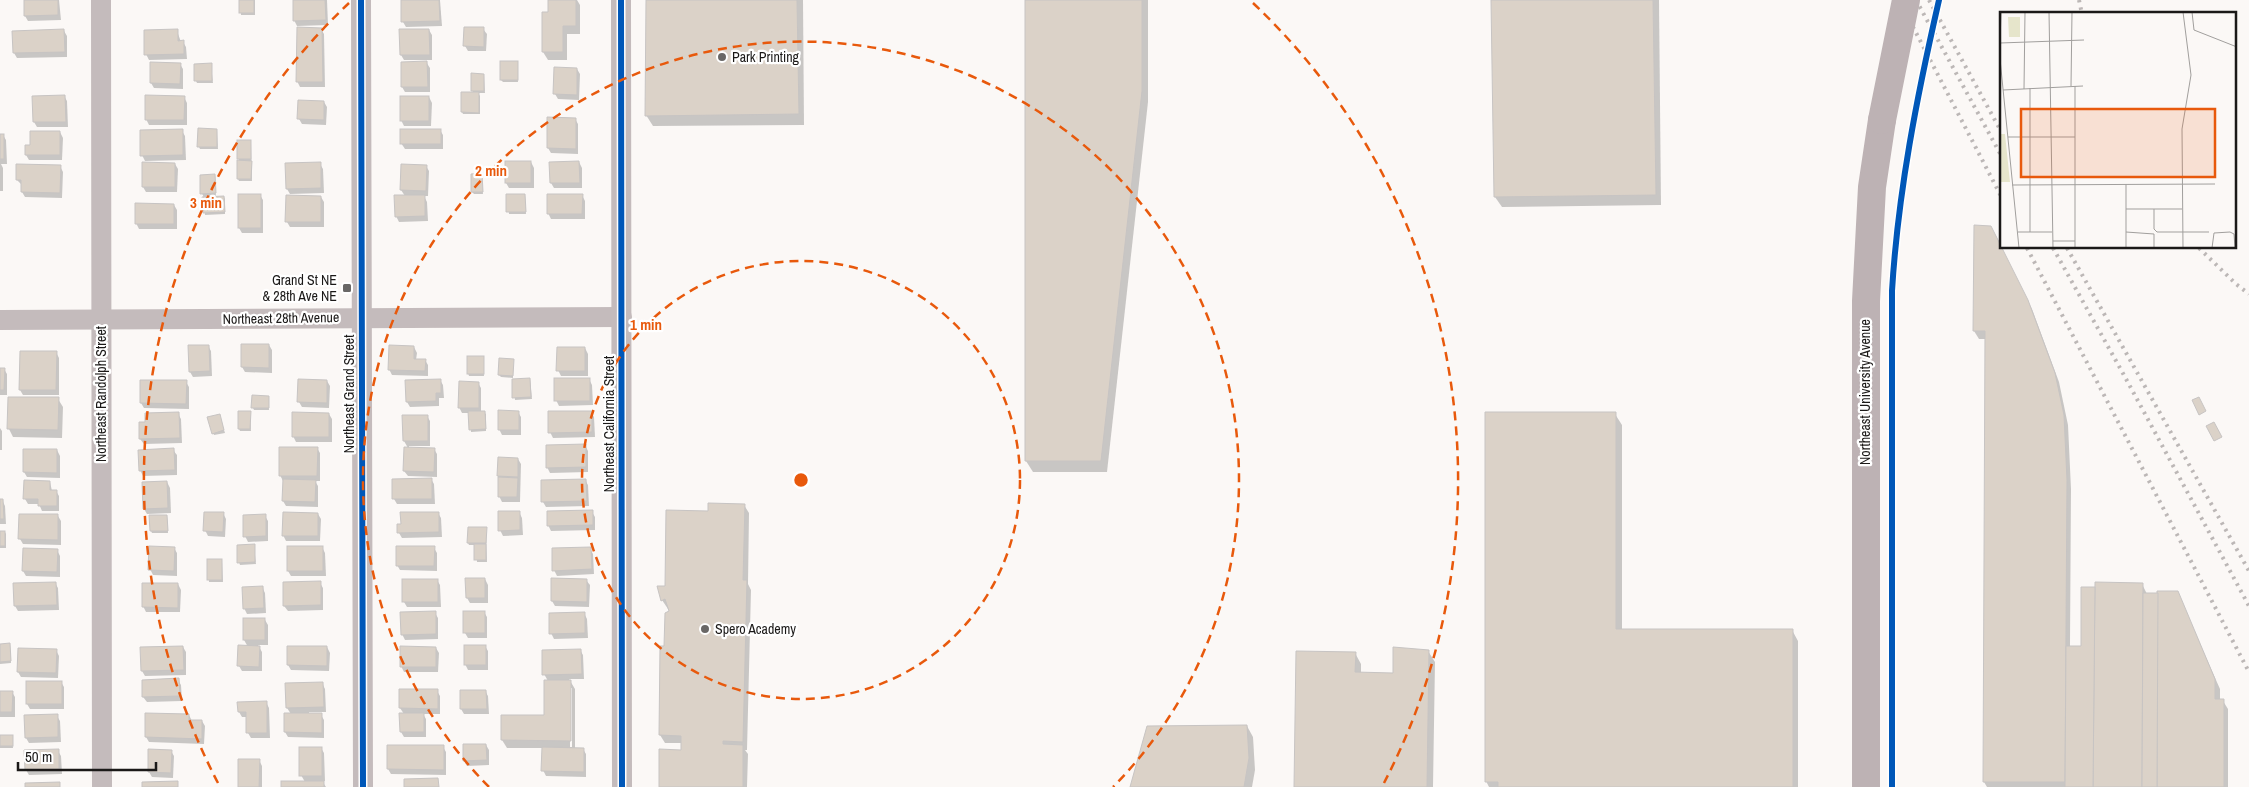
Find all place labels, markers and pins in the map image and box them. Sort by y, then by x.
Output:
place label: Park Printing [732,48,800,66]
marker: Park Printing [716,51,728,63]
place label: Grand St NE & 28th Ave NE [263,271,337,305]
marker: Grand St NE & 28th Ave NE [341,282,353,294]
centre of rings [792,471,810,489]
place label: Spero Academy [715,620,796,638]
marker: Spero Academy [699,623,711,635]

